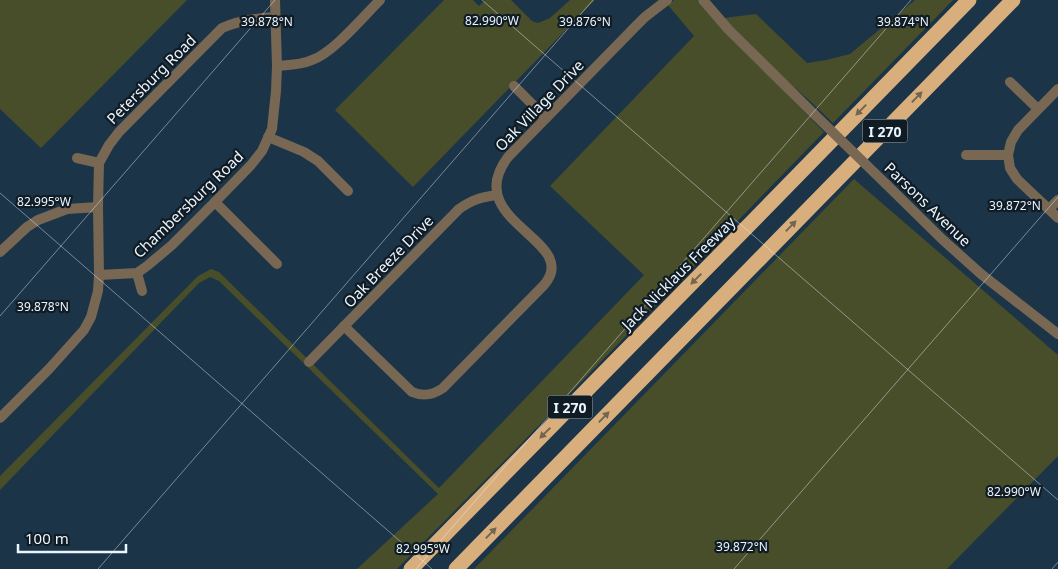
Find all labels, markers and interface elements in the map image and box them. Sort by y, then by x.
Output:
text: 82.990°W [465,12,519,29]
text: 39.878°N [241,13,293,30]
text: 39.876°N [559,13,611,30]
text: 39.874°N [877,13,929,30]
street label: Petersburg Road [102,30,200,128]
street label: Oak Village Drive [490,55,588,155]
one-way arrow [911,92,923,104]
one-way arrow [855,104,867,116]
road number: I 270 [862,120,908,142]
street label: Chambersburg Road [129,146,247,262]
street label: Parsons Avenue [880,158,976,250]
text: 82.995°W [17,193,71,210]
text: 39.872°N [989,197,1041,214]
street label: Oak Breeze Drive [339,211,437,311]
street label: Jack Nicklaus Freeway [615,212,739,336]
one-way arrow [785,220,797,232]
one-way arrow [690,273,702,285]
text: 39.878°N [17,298,69,315]
road number: I 270 [548,396,592,418]
one-way arrow [598,411,610,423]
one-way arrow [539,426,551,438]
text: 82.990°W [987,483,1041,500]
scale bar [18,522,125,554]
one-way arrow [485,527,497,539]
text: 100 m [25,528,69,548]
text: 39.872°N [716,538,768,555]
text: 82.995°W [396,540,450,557]

